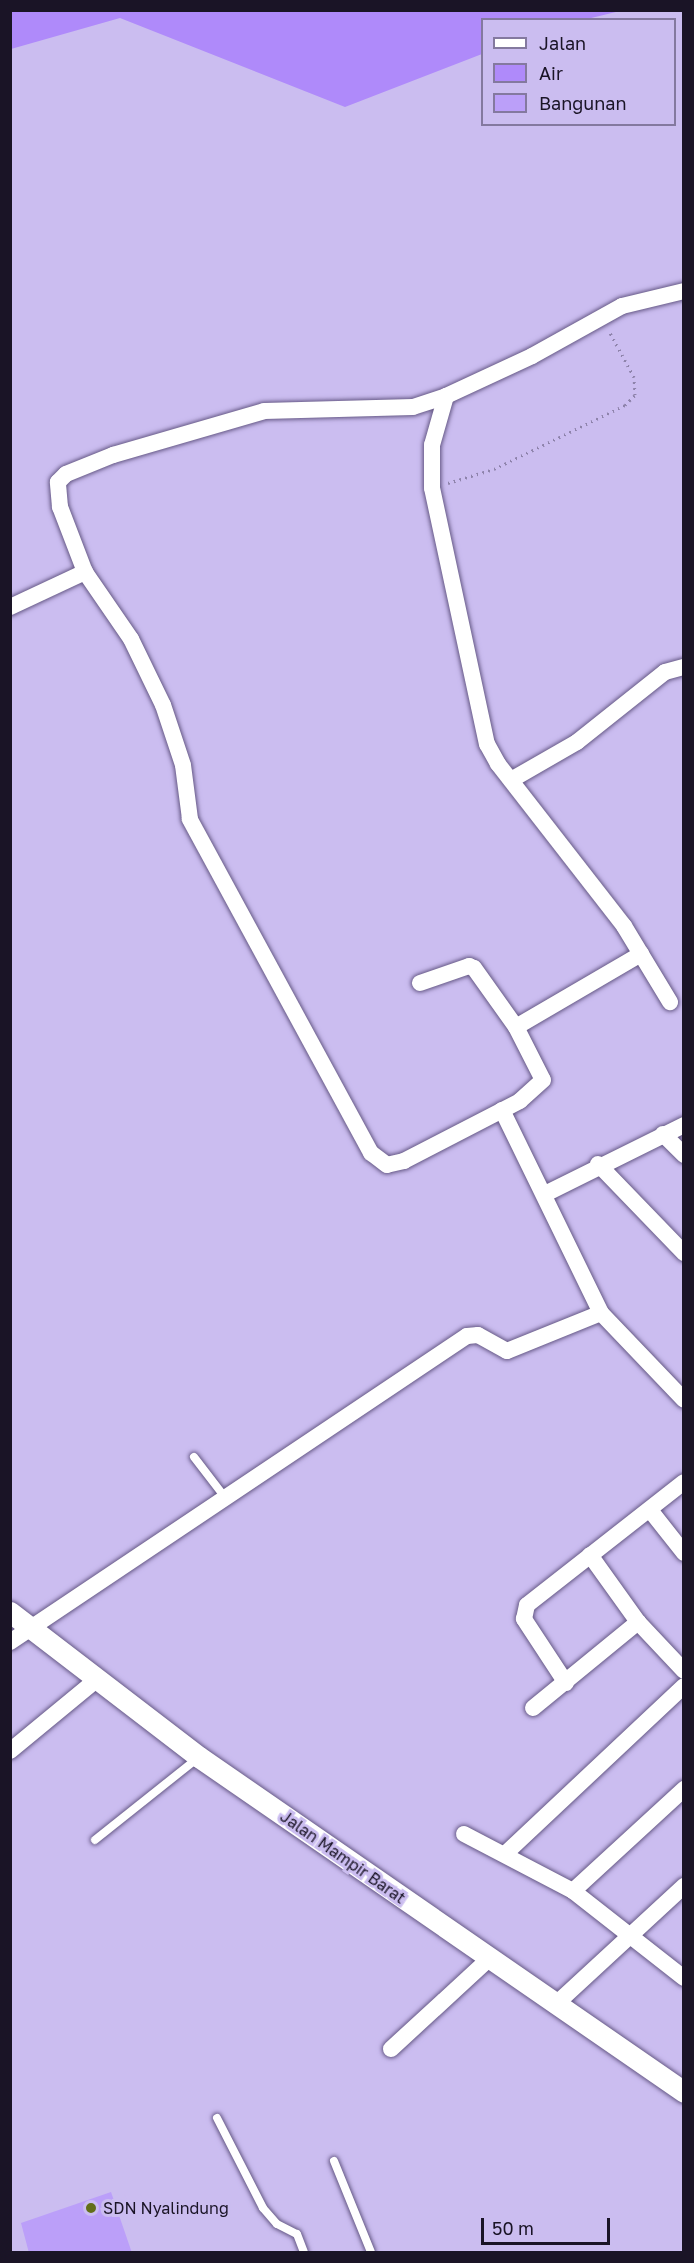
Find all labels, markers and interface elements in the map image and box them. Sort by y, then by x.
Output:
legend [481,18,676,126]
text: Jalan [539,32,586,54]
text: Air [539,62,563,84]
text: Bangunan [539,92,627,114]
street label: Jalan Mampir Barat [277,1807,409,1907]
place label: SDN Nyalindung [103,2198,229,2218]
marker: SDN Nyalindung [84,2201,98,2215]
scale bar [484,2206,613,2244]
text: 50 m [492,2217,534,2239]

